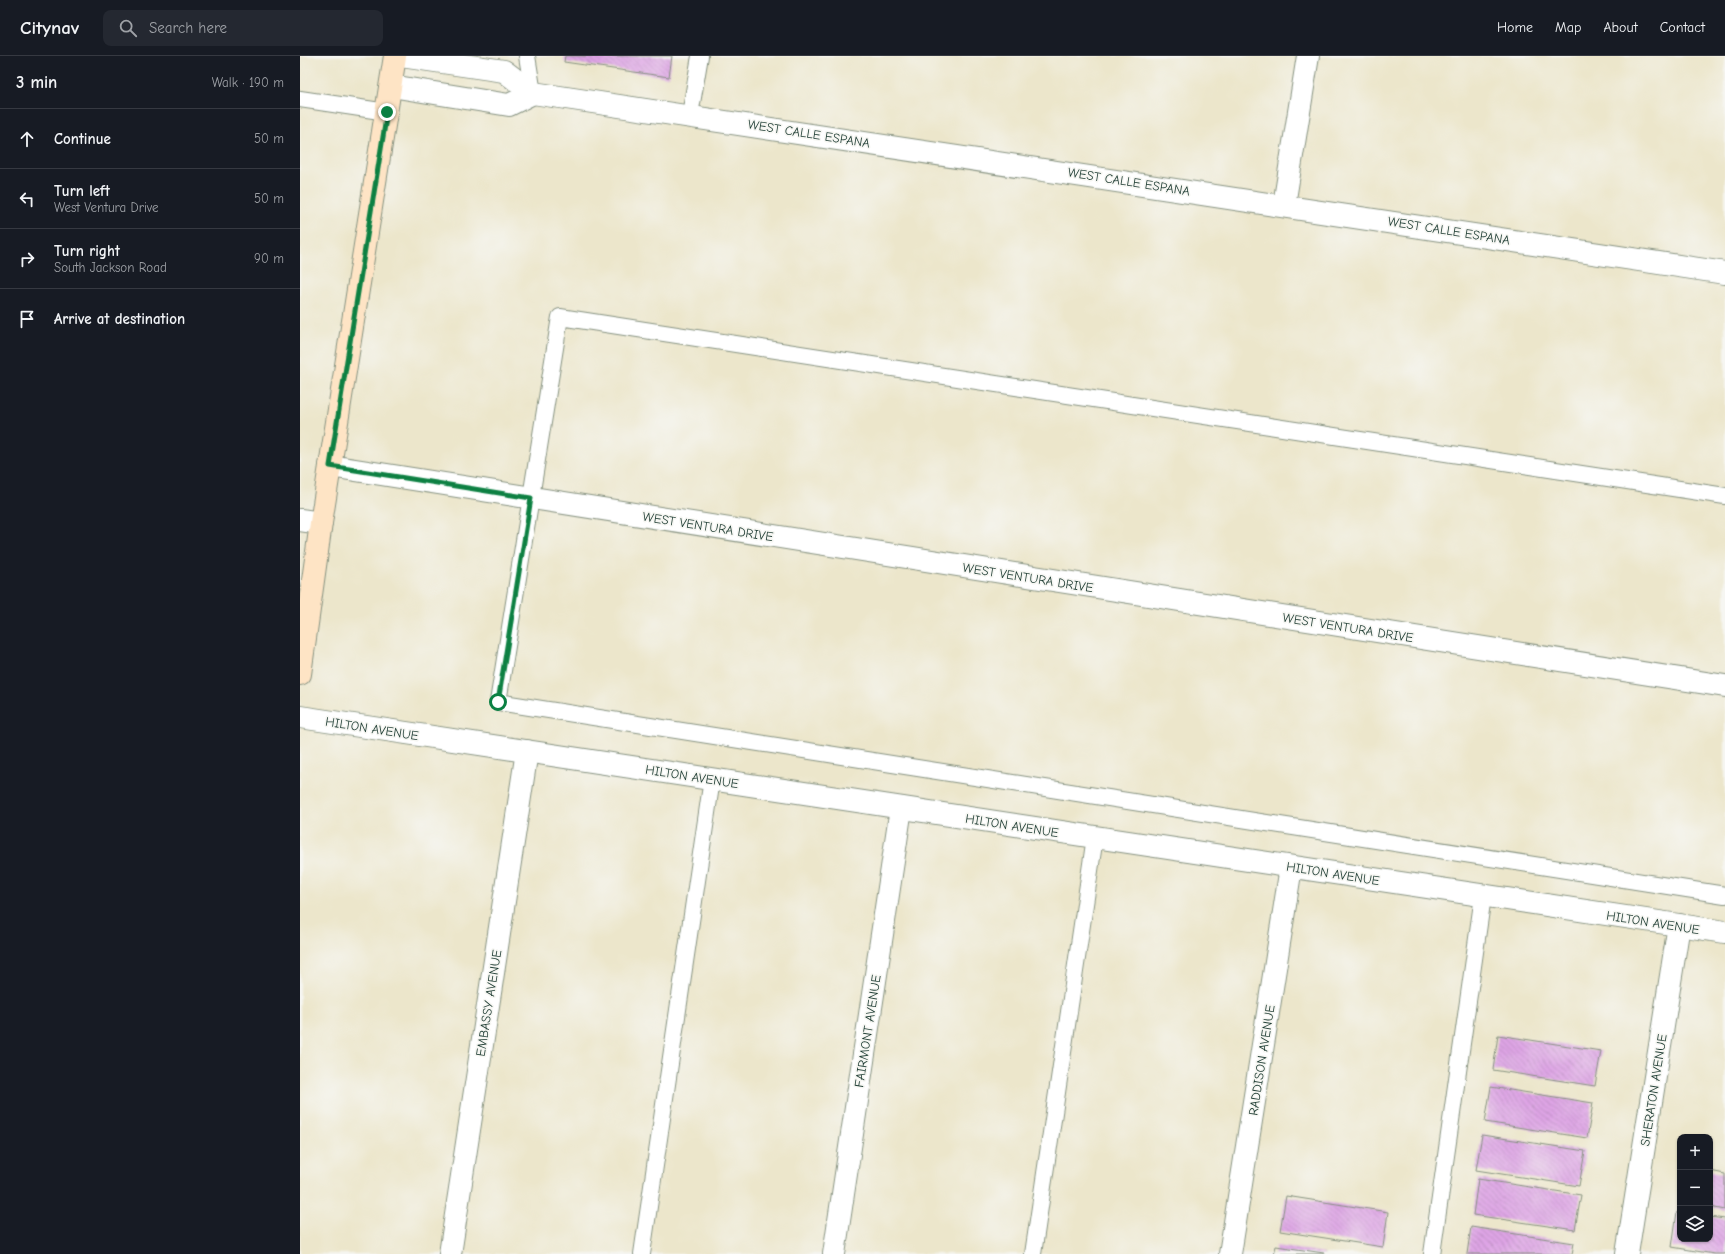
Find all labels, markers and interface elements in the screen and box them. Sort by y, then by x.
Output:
search box [103,10,383,46]
text: Citynav [20,17,79,39]
icon: search [117,17,139,39]
text: Search here [149,19,227,37]
text: Home [1497,19,1533,36]
text: Map [1555,19,1581,36]
text: About [1603,19,1638,36]
text: Contact [1660,19,1705,36]
text: 3 min [16,73,57,92]
text: Walk · 190 m [212,75,284,90]
route end [378,103,396,121]
street label: WEST CALLE ESPANA [747,116,872,151]
icon: ahead [16,128,38,150]
text: Continue [54,130,111,148]
text: 50 m [254,131,284,146]
street label: WEST CALLE ESPANA [1067,164,1192,199]
text: Turn left [54,182,110,200]
icon: left [16,188,38,210]
text: 50 m [254,191,284,206]
text: West Ventura Drive [54,200,159,215]
street label: WEST CALLE ESPANA [1387,213,1512,248]
text: Turn right [54,242,120,260]
icon: right [16,248,38,270]
text: 90 m [254,251,284,266]
text: South Jackson Road [54,260,167,275]
icon: arrive [16,308,38,330]
text: Arrive at destination [54,310,185,328]
street label: WEST VENTURA DRIVE [642,509,774,544]
street label: WEST VENTURA DRIVE [962,560,1094,595]
street label: WEST VENTURA DRIVE [1282,610,1414,645]
route start [489,693,507,711]
street label: HILTON AVENUE [324,714,420,743]
street label: HILTON AVENUE [644,762,740,791]
street label: HILTON AVENUE [964,811,1060,840]
street label: HILTON AVENUE [1285,859,1381,888]
street label: HILTON AVENUE [1605,908,1701,937]
street label: EMBASSY AVENUE [473,948,504,1058]
street label: FAIRMONT AVENUE [851,974,884,1088]
street label: RADDISON AVENUE [1245,1003,1278,1117]
street label: SHERATON AVENUE [1637,1033,1670,1147]
map controls [1677,1134,1713,1242]
button: + [1677,1134,1713,1170]
button: − [1677,1170,1713,1206]
button: layers [1677,1206,1713,1242]

